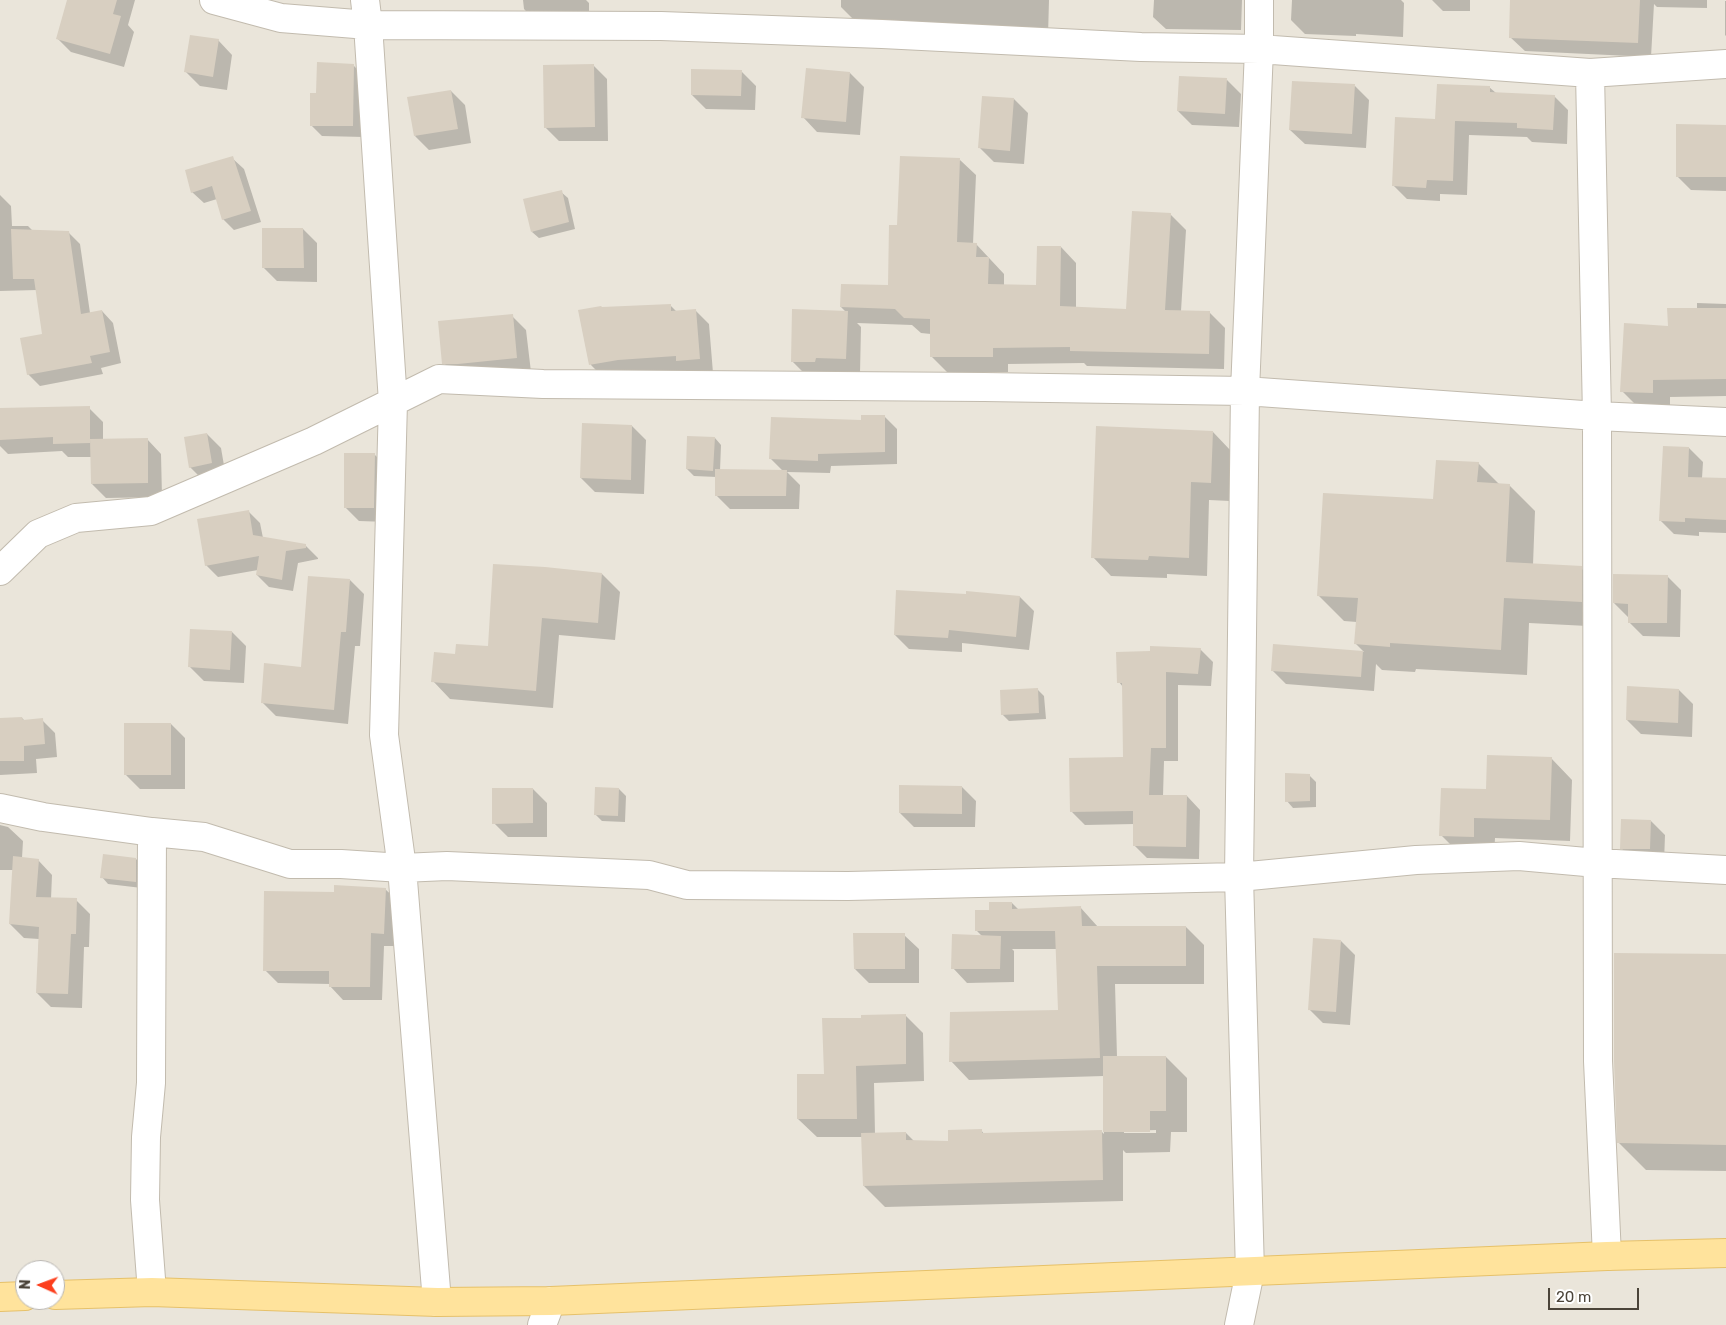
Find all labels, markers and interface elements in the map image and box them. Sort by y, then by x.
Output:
north arrow [15,1260,65,1310]
scale bar [1551,1278,1642,1310]
text: N [17,1279,34,1290]
text: 20 m [1556,1288,1591,1306]

